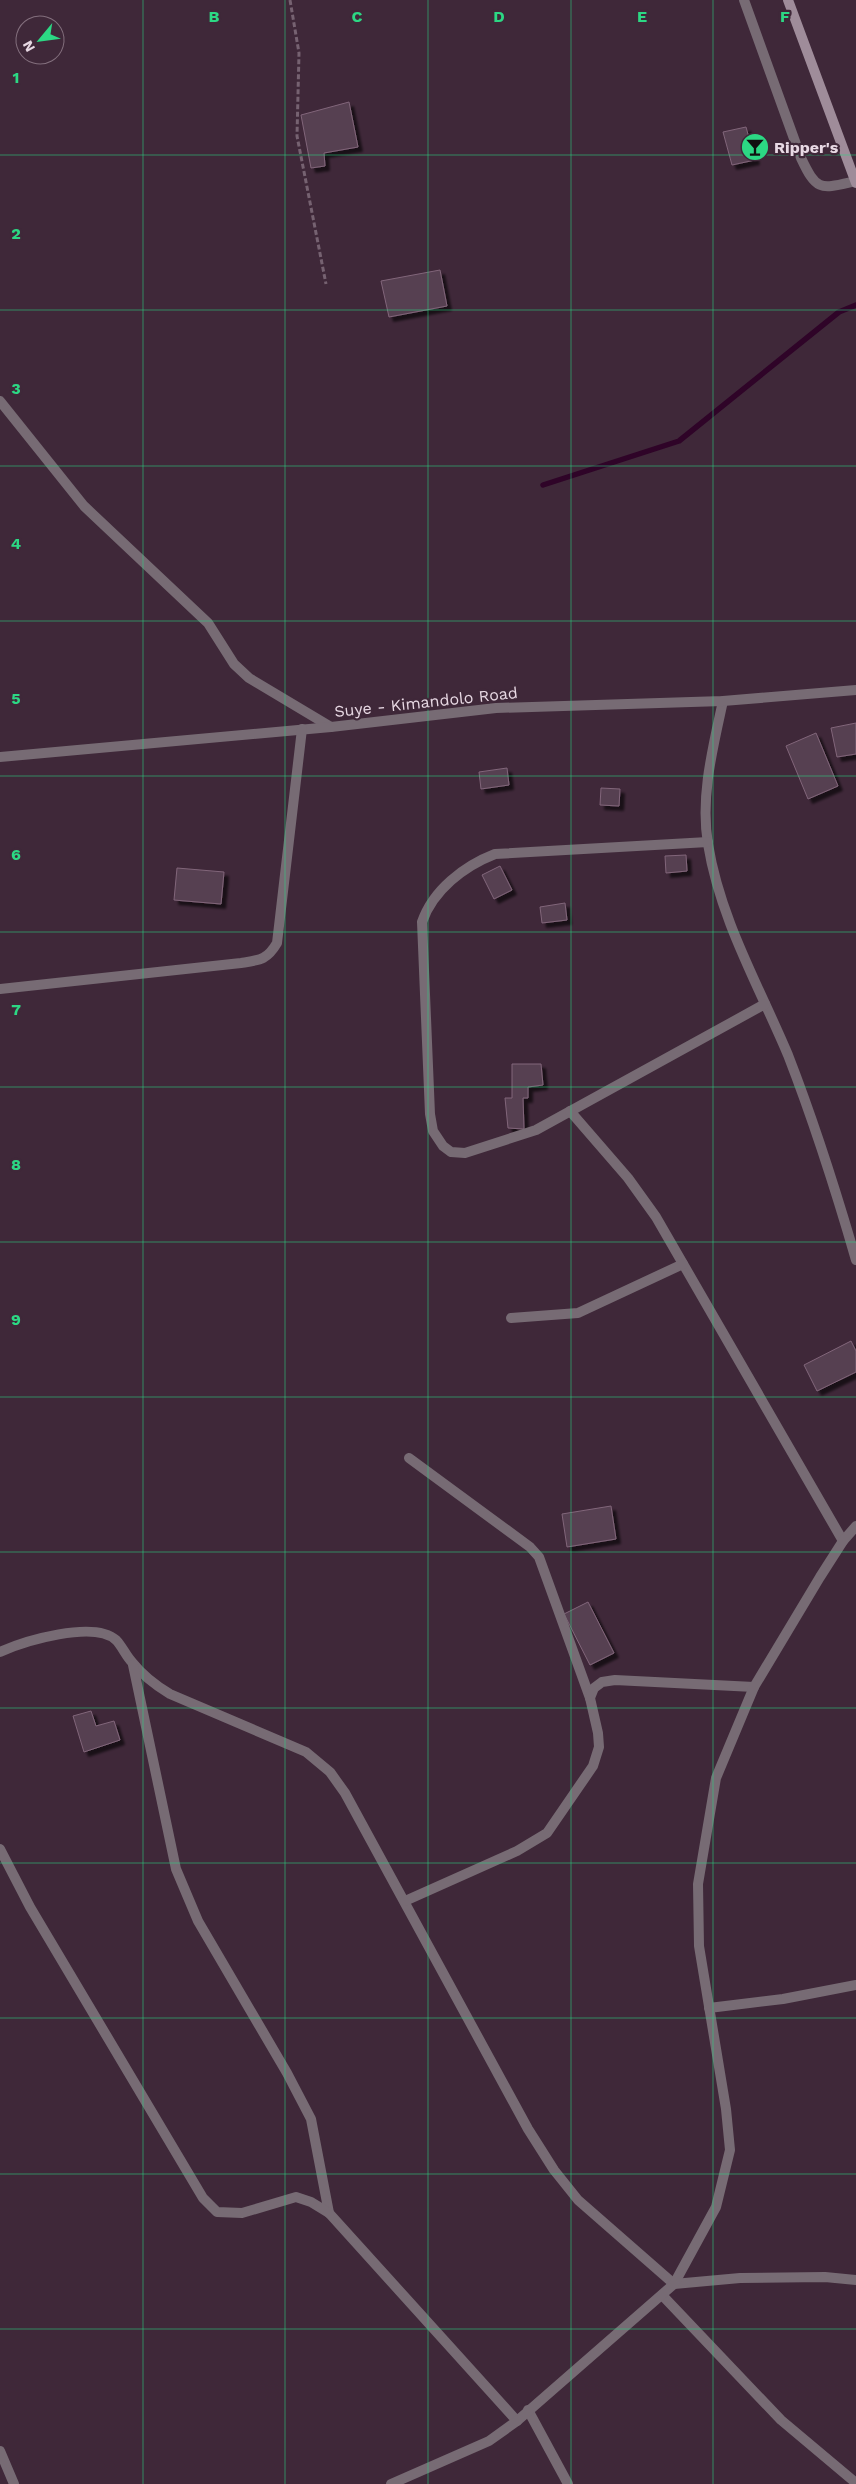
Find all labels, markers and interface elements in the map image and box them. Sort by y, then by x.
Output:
text: B [209,7,220,26]
text: C [352,7,363,26]
text: D [493,7,505,26]
text: E [637,7,647,26]
text: F [780,7,790,26]
north arrow [15,15,65,65]
text: N [19,38,38,55]
text: 1 [13,68,19,87]
bar icon: Ripper's [740,132,770,162]
place label: Ripper's [774,138,839,157]
text: 2 [11,224,21,243]
text: 3 [11,379,21,398]
text: 4 [11,534,21,553]
street label: Suye - Kimandolo Road [333,683,519,721]
text: 5 [11,689,21,708]
text: 6 [11,845,21,864]
text: 7 [11,1000,21,1019]
text: 8 [11,1155,21,1174]
text: 9 [11,1310,21,1329]

